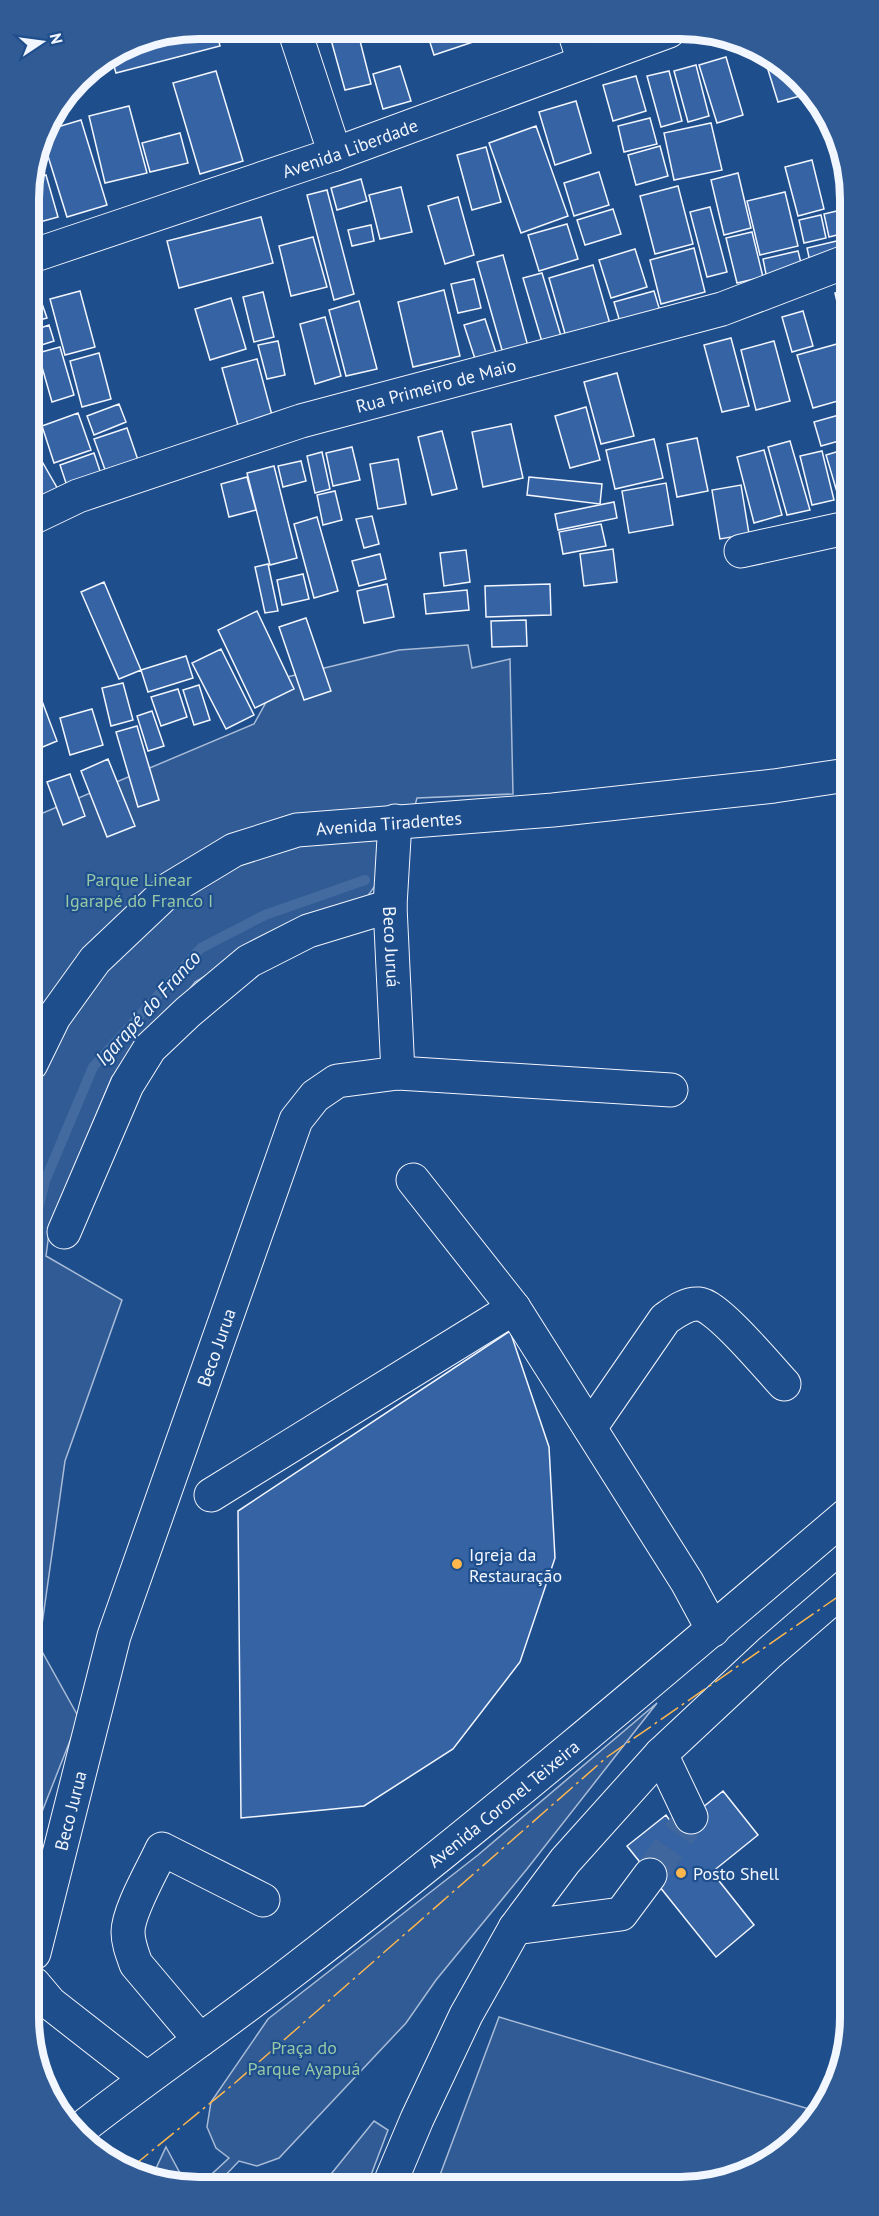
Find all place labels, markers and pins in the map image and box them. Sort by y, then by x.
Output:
place label: Igreja da Restauração [469,1543,562,1587]
marker: Igreja da Restauração [450,1557,464,1571]
place label: Posto Shell [693,1862,780,1885]
marker: Posto Shell [674,1866,688,1880]

